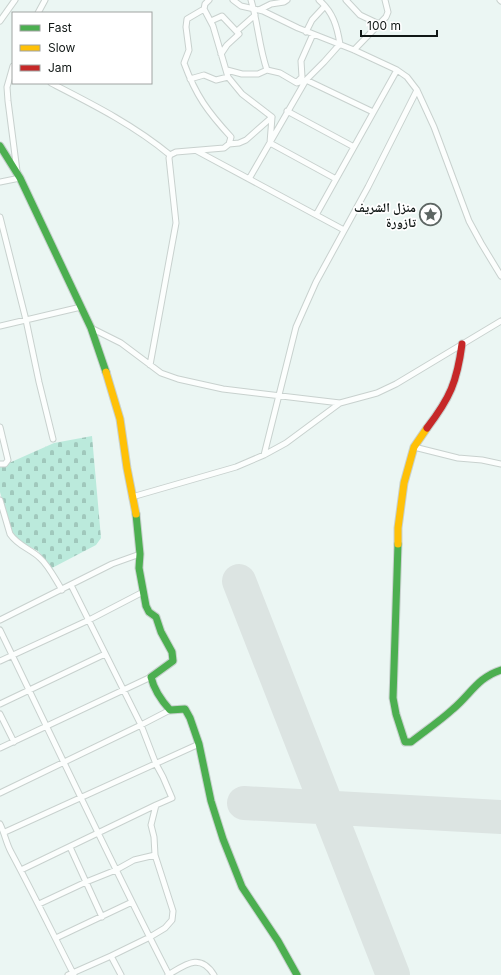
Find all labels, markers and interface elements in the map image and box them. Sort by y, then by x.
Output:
legend [12,12,152,84]
scale bar [361,12,437,38]
text: 100 m [367,18,401,33]
text: Fast [48,20,72,35]
text: Slow [48,40,76,55]
text: Jam [48,60,72,75]
place label: منزل الشريف تازورة [354,199,417,230]
place icon: منزل الشريف تازورة [418,201,444,227]

